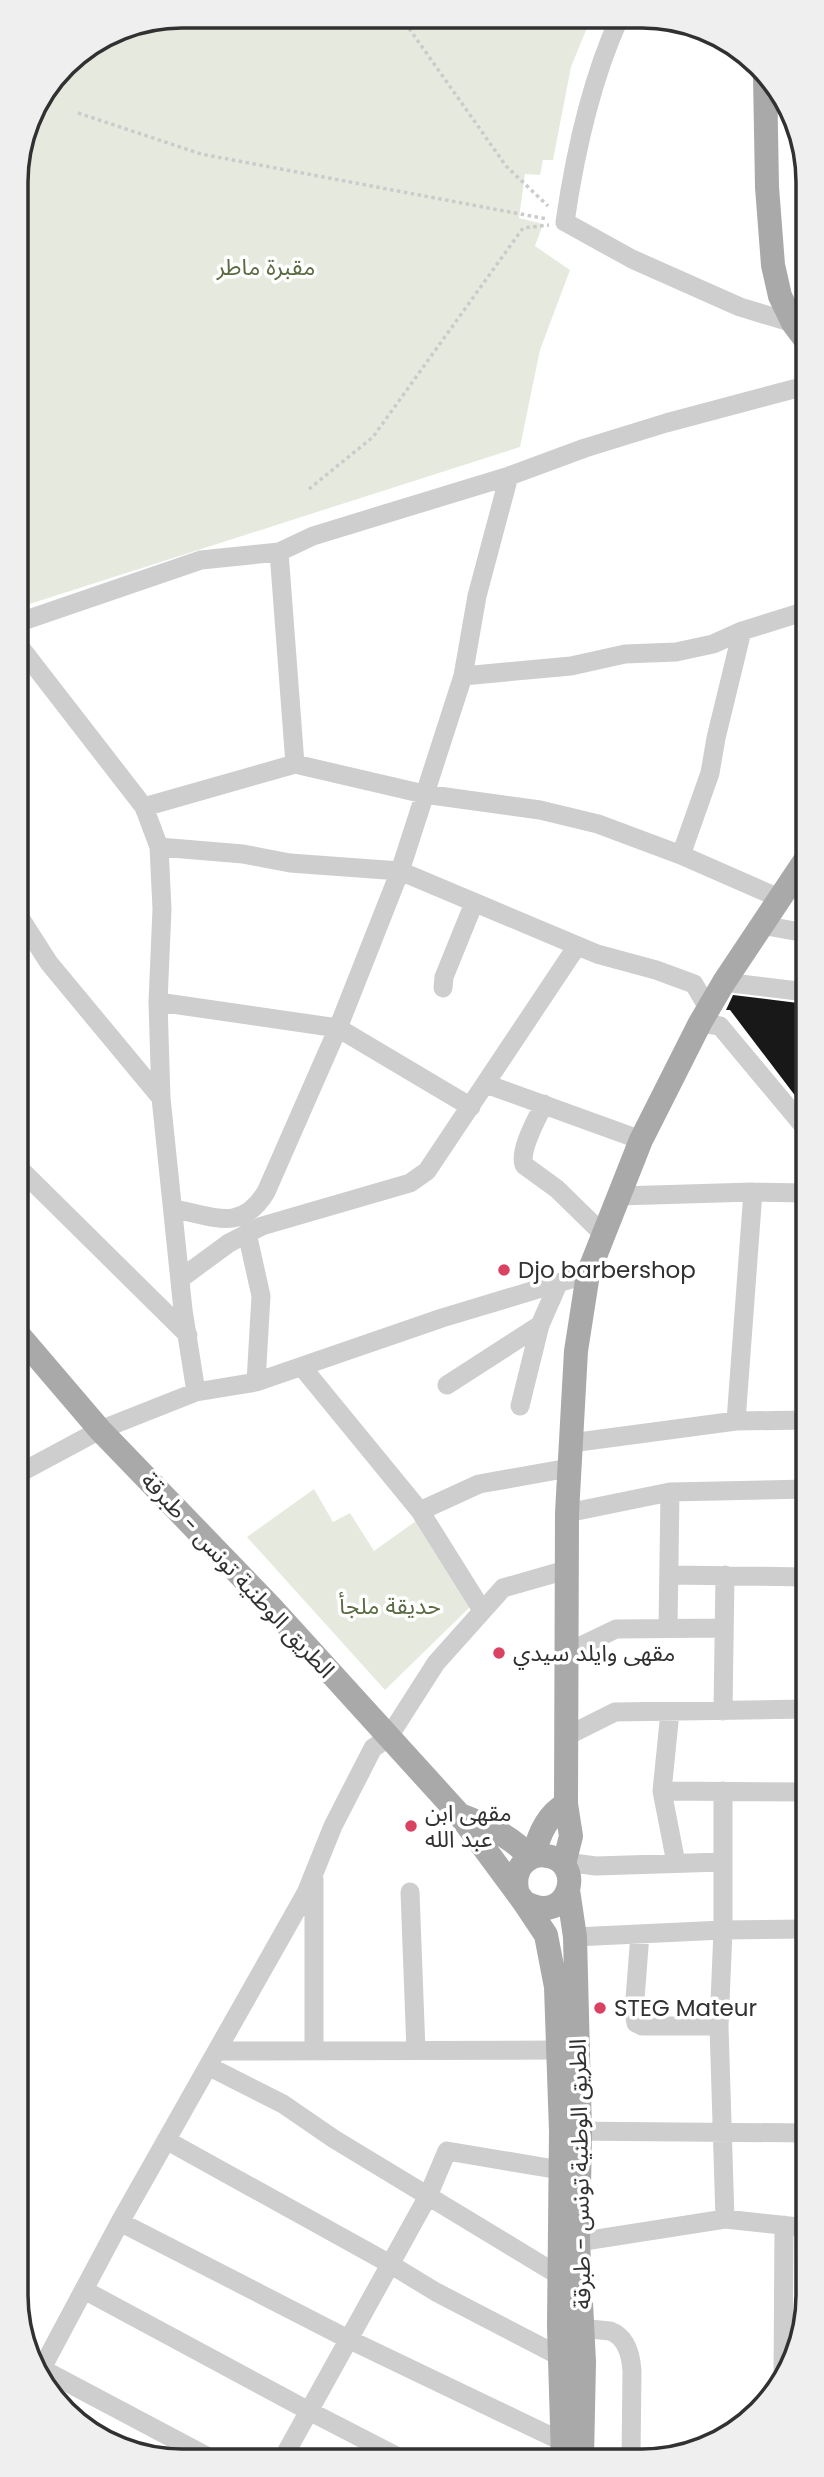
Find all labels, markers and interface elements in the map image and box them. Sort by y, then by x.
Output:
park label: مقبرة ماطر [216,251,315,283]
place label: Djo barbershop [518,1254,696,1286]
marker: Djo barbershop [496,1262,512,1278]
street label: الطريق الوطنية تونس - طبرقة [134,1465,342,1685]
park label: حديقة ملجأ [339,1590,441,1622]
place label: مقهى وايلد سيدي [513,1637,675,1670]
marker: مقهى وايلد سيدي [491,1645,507,1661]
place label: مقهى ابن عبد الله [425,1797,512,1855]
marker: مقهى ابن عبد الله [403,1818,419,1834]
place label: STEG Mateur [614,1992,757,2024]
marker: STEG Mateur [592,2000,608,2016]
street label: الطريق الوطنية تونس - طبرقة [562,2038,598,2310]

